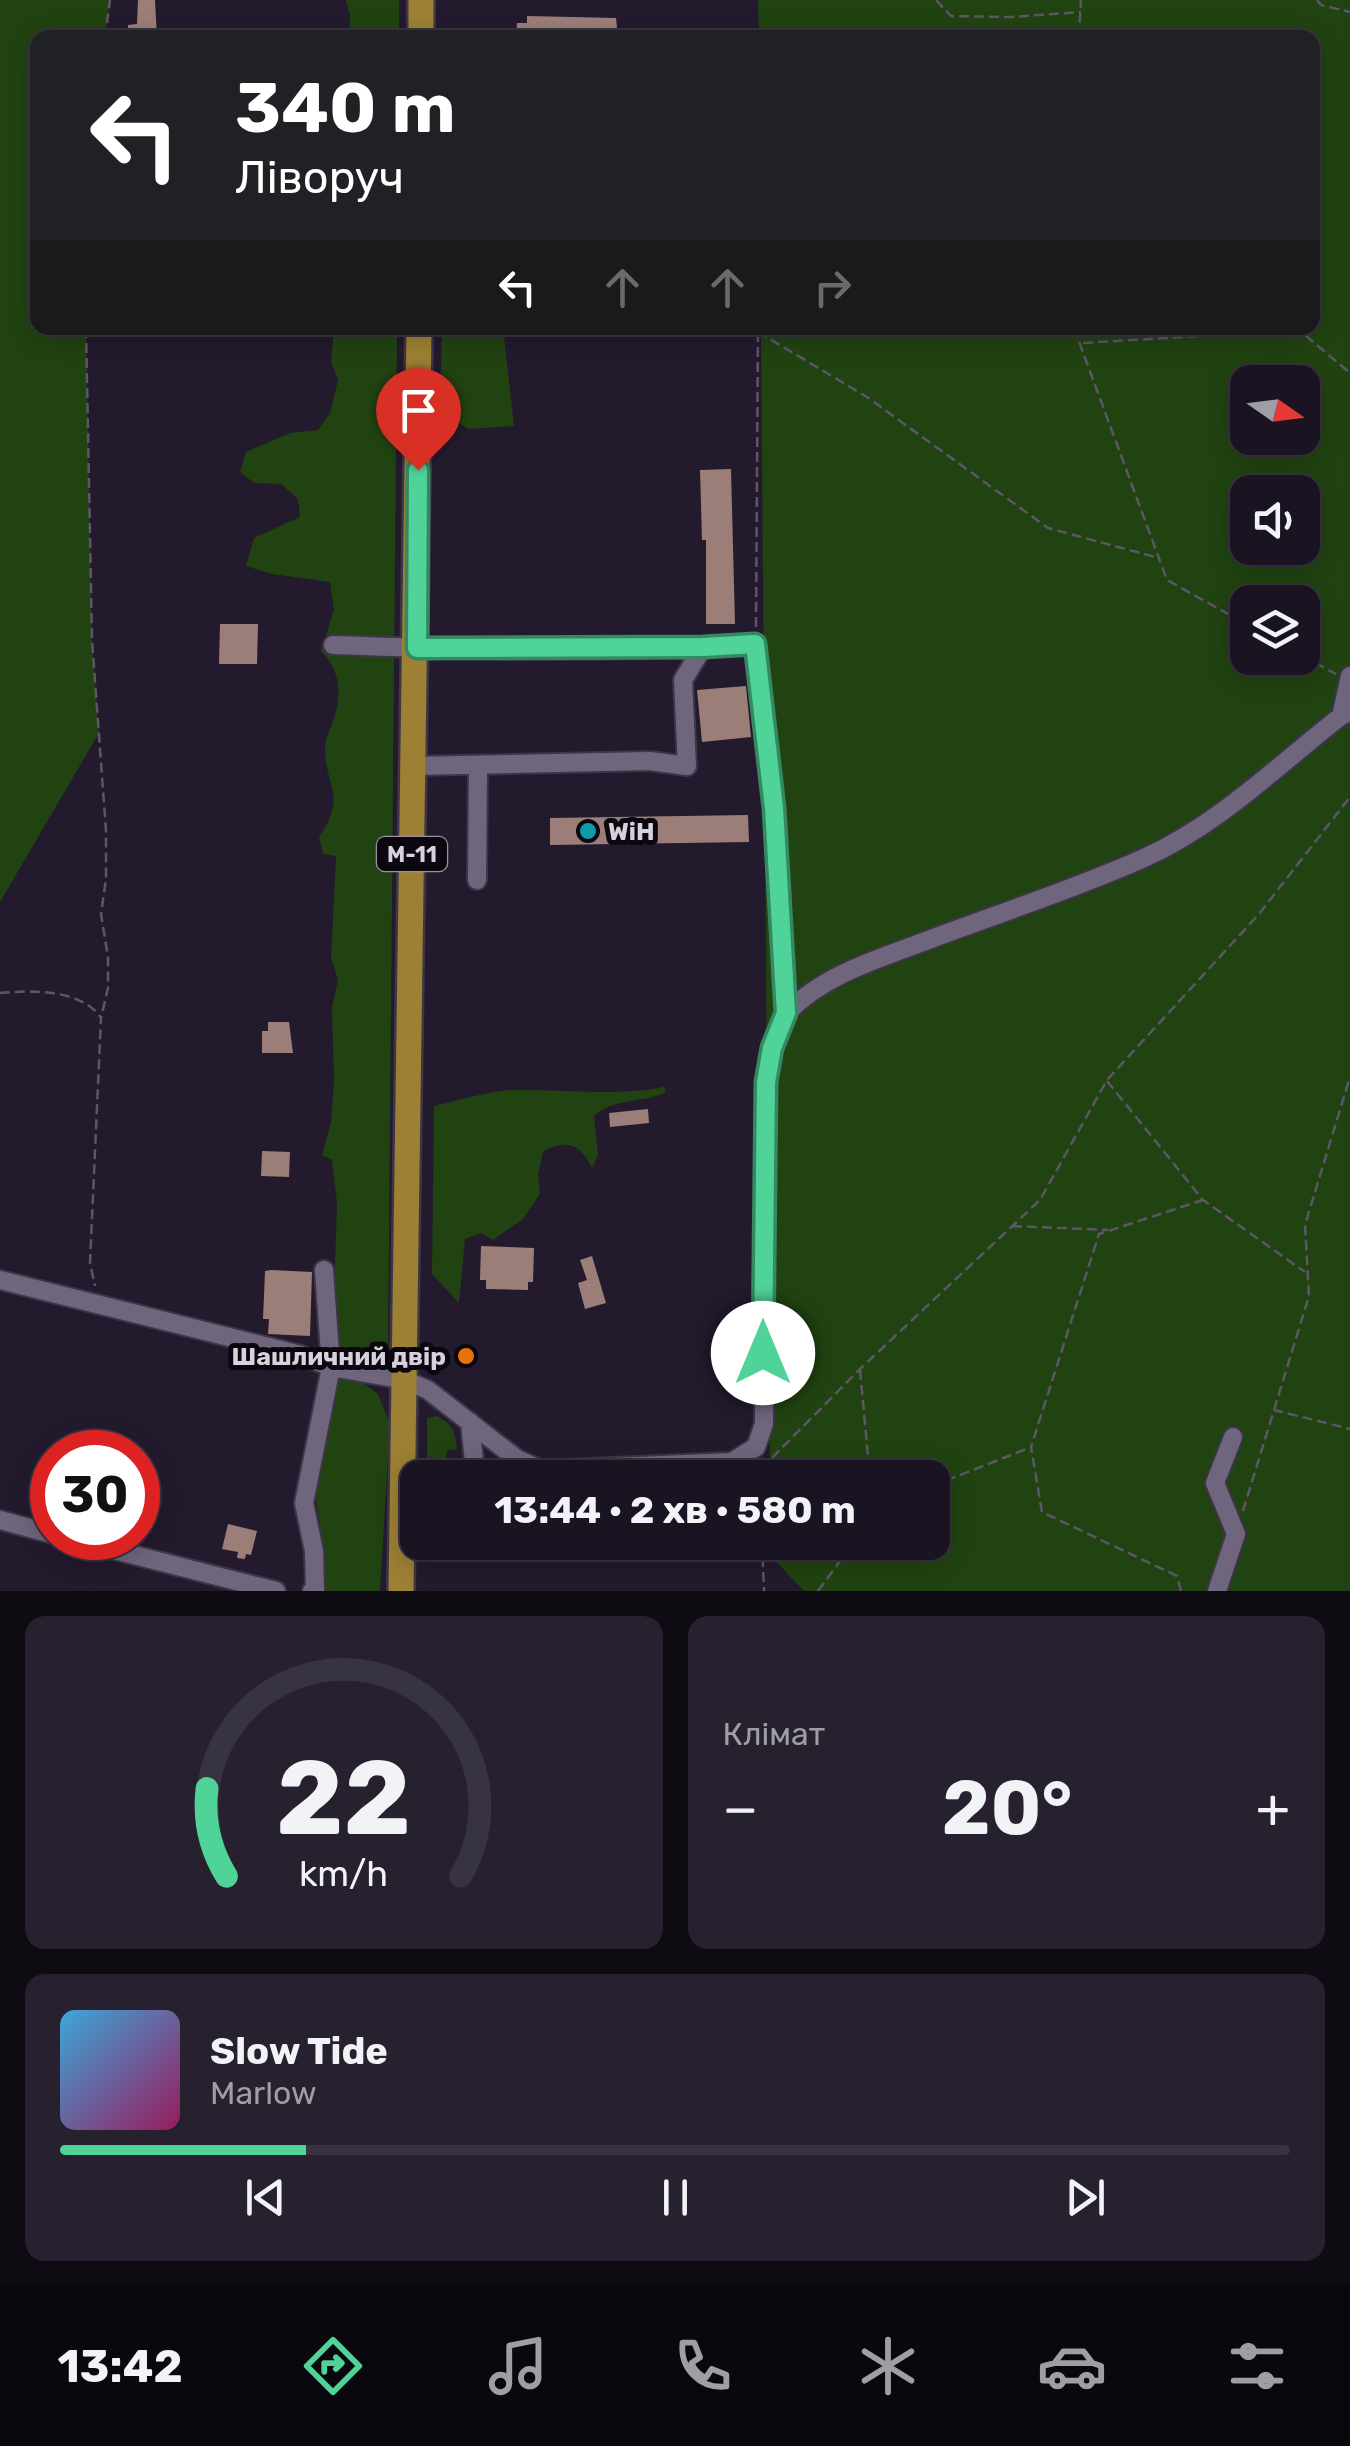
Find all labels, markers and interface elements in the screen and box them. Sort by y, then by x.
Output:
text: 340 m [235,67,456,150]
icon: left [70,70,200,200]
text: Ліворуч [235,151,404,204]
icon: left [490,260,545,315]
icon: ahead [595,260,650,315]
icon: ahead [700,260,755,315]
icon: right [805,260,860,315]
north arrow [1230,365,1320,455]
map controls [1230,365,1320,675]
pin [376,368,461,471]
icon: arrive [391,383,446,438]
button: sound [1230,475,1320,565]
button: layers [1230,585,1320,675]
place label: WiH [608,817,655,846]
marker: WiH [577,820,599,842]
road number: М-11 [377,837,447,871]
position arrow [711,1301,815,1405]
place label: Шашличний двір [231,1342,446,1371]
marker: Шашличний двір [455,1345,477,1367]
speed limit sign: 30 [30,1430,160,1560]
text: 13:44 · 2 хв · 580 m [494,1487,856,1533]
text: Клімат [723,1715,825,1753]
text: 22 [276,1737,411,1860]
text: 20° [942,1764,1072,1853]
text: − [723,1776,758,1841]
text: + [1256,1776,1290,1841]
text: km/h [299,1853,388,1895]
text: Slow Tide [210,2028,388,2074]
text: Marlow [210,2074,317,2112]
icon: previous [238,2170,293,2225]
icon: pause [648,2170,703,2225]
icon: next [1058,2170,1113,2225]
icon: directions [298,2331,368,2401]
icon: music [483,2331,553,2401]
icon: phone [668,2331,738,2401]
icon: climate [853,2331,923,2401]
icon: car [1037,2331,1107,2401]
icon: filters [1222,2331,1292,2401]
text: 13:42 [57,2340,183,2393]

